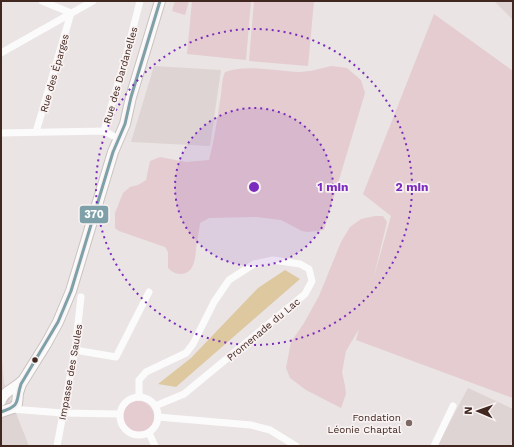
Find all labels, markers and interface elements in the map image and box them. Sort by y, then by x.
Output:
street label: Rue des Dardanelles [101,25,140,125]
street label: Rue des Éparges [38,33,71,114]
centre of rings [247,180,261,194]
text: 1 min [318,180,348,194]
text: 2 min [396,180,428,194]
line badge: 370 [79,205,109,224]
text: 370 [84,208,104,221]
street label: Promenade du Lac [225,295,302,363]
street label: Impasse des Saules [57,323,84,421]
unlabelled marker [30,355,40,365]
north arrow [458,391,498,431]
text: N [462,406,475,415]
place label: Fondation Léonie Chaptal [328,412,401,435]
marker: Fondation Léonie Chaptal [404,418,414,428]

